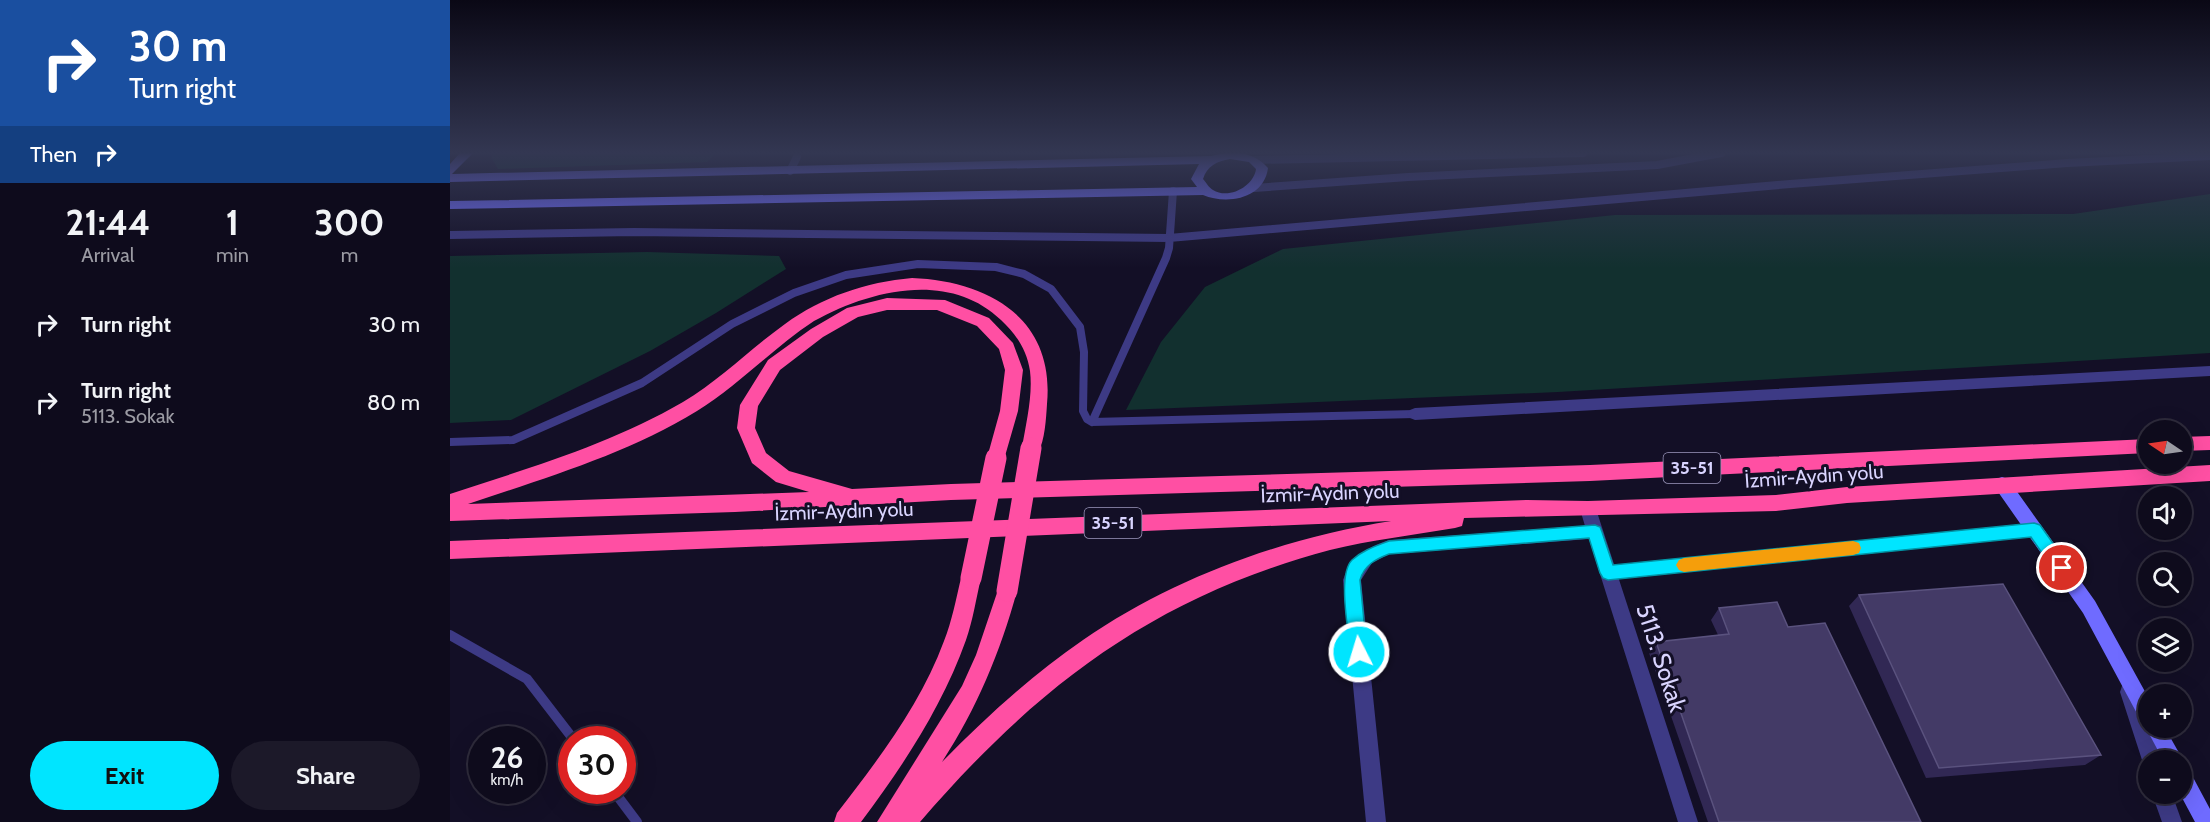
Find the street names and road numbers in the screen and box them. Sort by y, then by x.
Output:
road number: 35-51 [1664,453,1720,483]
street label: İzmir-Aydın yolu [1744,459,1884,493]
street label: İzmir-Aydın yolu [1260,479,1400,507]
street label: İzmir-Aydın yolu [774,497,914,525]
road number: 35-51 [1084,508,1142,538]
street label: 5113. Sokak [1630,600,1693,716]

